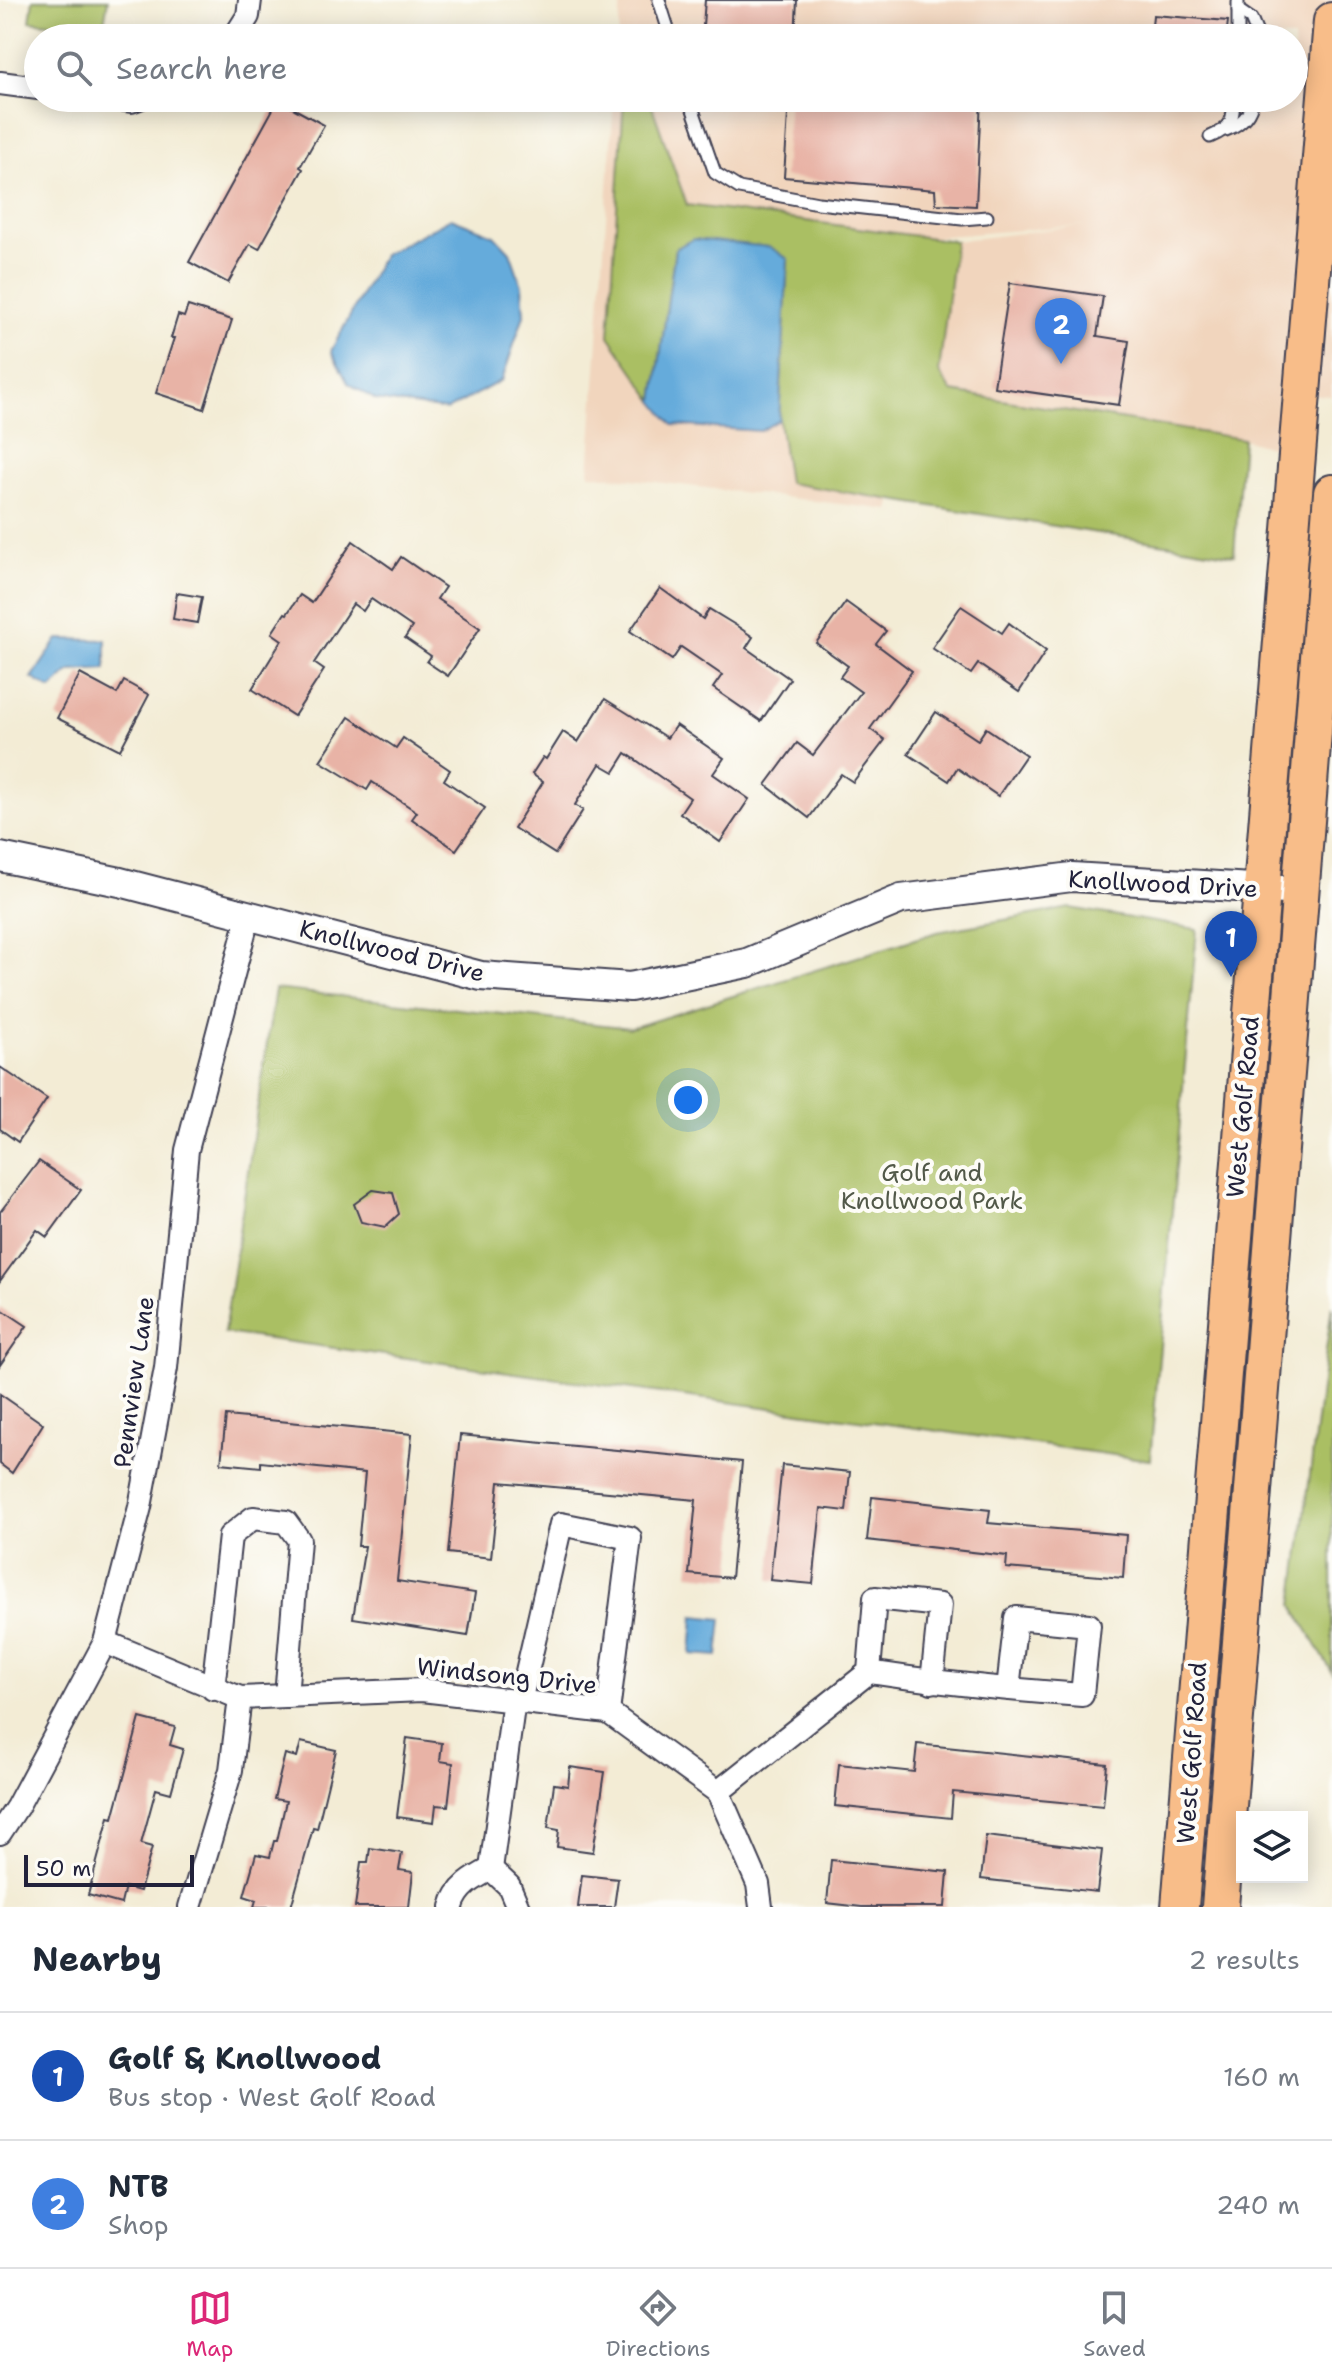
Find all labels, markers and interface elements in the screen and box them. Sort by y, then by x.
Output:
search box [24,24,1308,112]
icon: search [52,46,96,90]
text: Search here [116,48,287,89]
pin: 2 [1035,298,1087,364]
street label: Knollwood Drive [1067,863,1259,905]
pin: 1 [1205,911,1257,977]
street label: Knollwood Drive [296,913,488,989]
street label: West Golf Road [1219,1015,1267,1199]
your location [668,1080,708,1120]
park label: Golf and Knollwood Park [841,1157,1023,1217]
street label: Pennview Lane [106,1294,162,1470]
street label: Windsong Drive [415,1651,599,1701]
street label: West Golf Road [1170,1661,1214,1845]
map controls [1236,1811,1308,1883]
button: layers [1236,1811,1308,1883]
scale bar [24,1851,194,1887]
text: 50 m [36,1854,91,1883]
text: Nearby [32,1936,162,1982]
text: 2 results [1188,1942,1300,1977]
text: Golf & Knollwood [108,2038,381,2079]
text: 1 [52,2059,64,2094]
text: 160 m [1223,2059,1300,2094]
text: Bus stop · West Golf Road [108,2079,436,2114]
text: NTB [108,2166,169,2207]
text: 2 [49,2187,67,2222]
text: 240 m [1216,2187,1300,2222]
text: Shop [108,2207,169,2242]
tab: Map [186,2286,233,2363]
tab: Directions [606,2286,711,2363]
tab: Saved [1083,2286,1146,2363]

